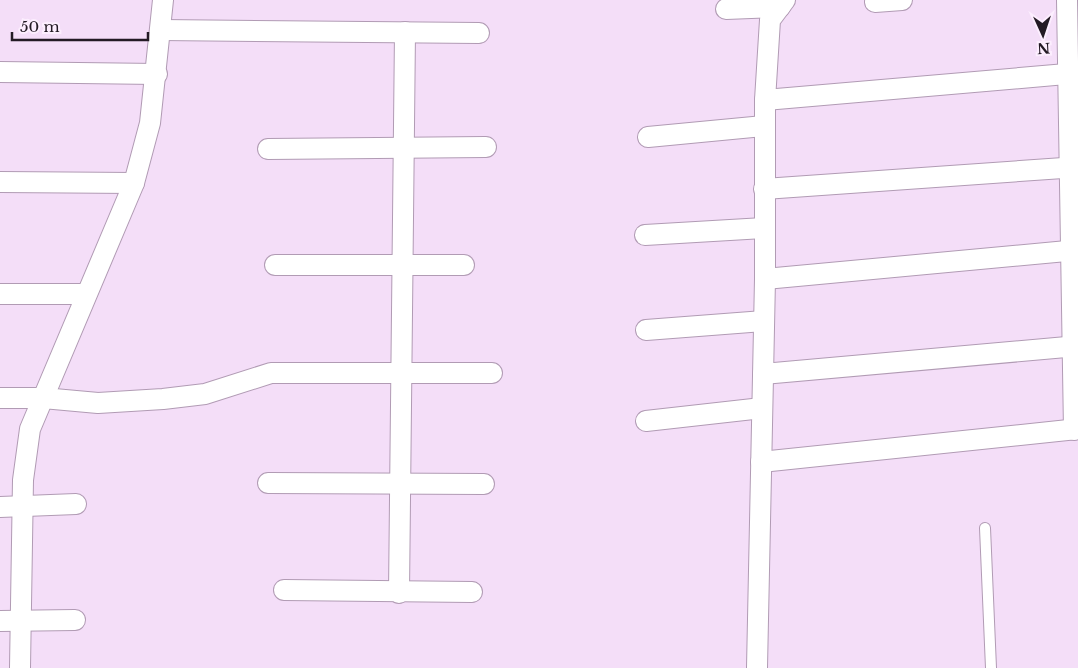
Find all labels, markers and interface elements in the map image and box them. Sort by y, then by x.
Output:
scale bar [12,10,149,42]
north arrow [1018,10,1068,60]
text: 50 m [20,17,60,36]
text: N [1037,39,1051,57]

